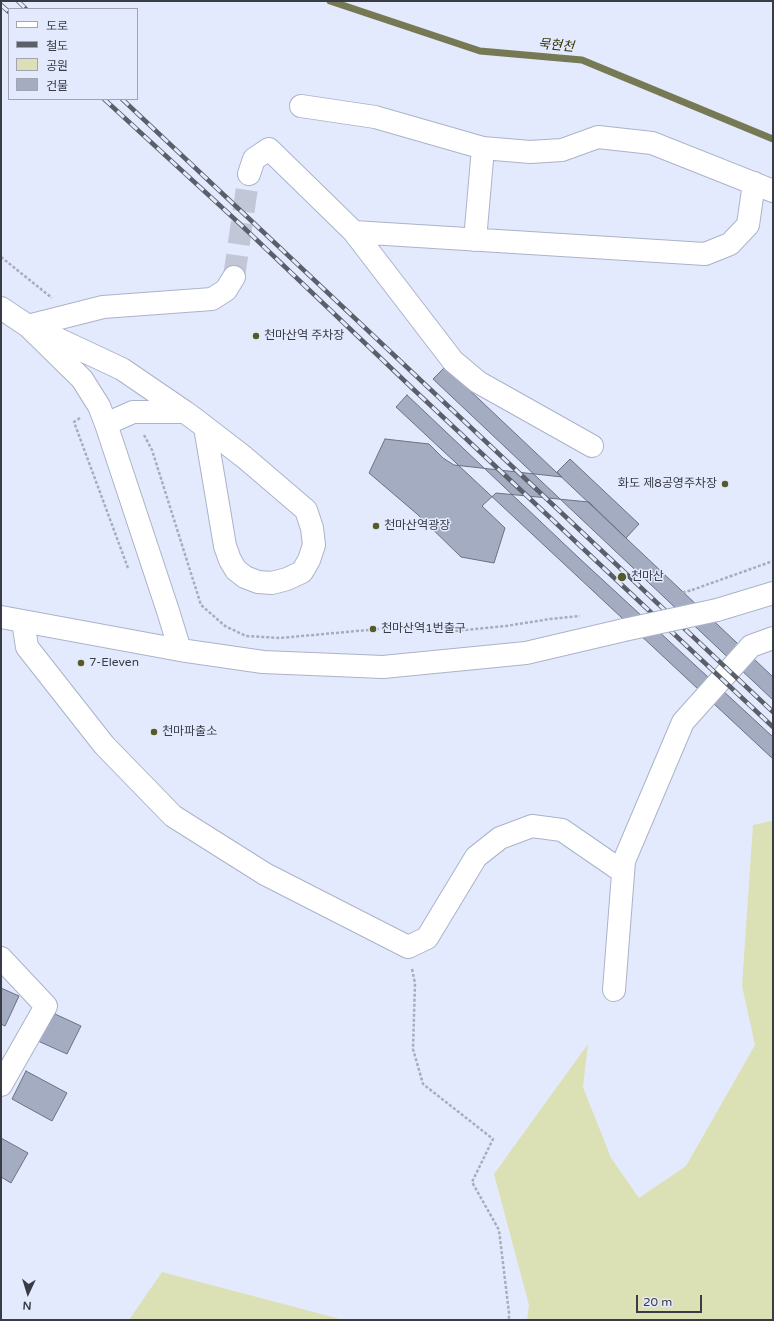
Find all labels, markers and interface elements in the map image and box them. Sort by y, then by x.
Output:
legend [8,8,138,100]
text: 도로 [46,19,68,33]
water label: 묵현천 [537,37,575,55]
text: 철도 [46,39,68,53]
text: 공원 [46,59,68,73]
text: 건물 [46,79,68,93]
place label: 천마산역 주차장 [264,329,344,343]
marker: 천마산역 주차장 [251,331,261,341]
place label: 화도 제8공영주차장 [618,477,717,491]
marker: 화도 제8공영주차장 [720,479,730,489]
place label: 천마산역광장 [384,519,450,533]
marker: 천마산역광장 [371,521,381,531]
place label: 천마산 [631,570,664,584]
marker: 천마산 [616,571,628,583]
place label: 천마산역1번출구 [381,622,466,636]
marker: 천마산역1번출구 [368,624,378,634]
place label: 7-Eleven [89,656,139,670]
marker: 7-Eleven [76,658,86,668]
place label: 천마파출소 [162,725,217,739]
marker: 천마파출소 [149,727,159,737]
north arrow [8,1273,48,1313]
scale bar [638,1287,704,1313]
text: 20 m [643,1295,672,1309]
text: N [22,1299,32,1312]

